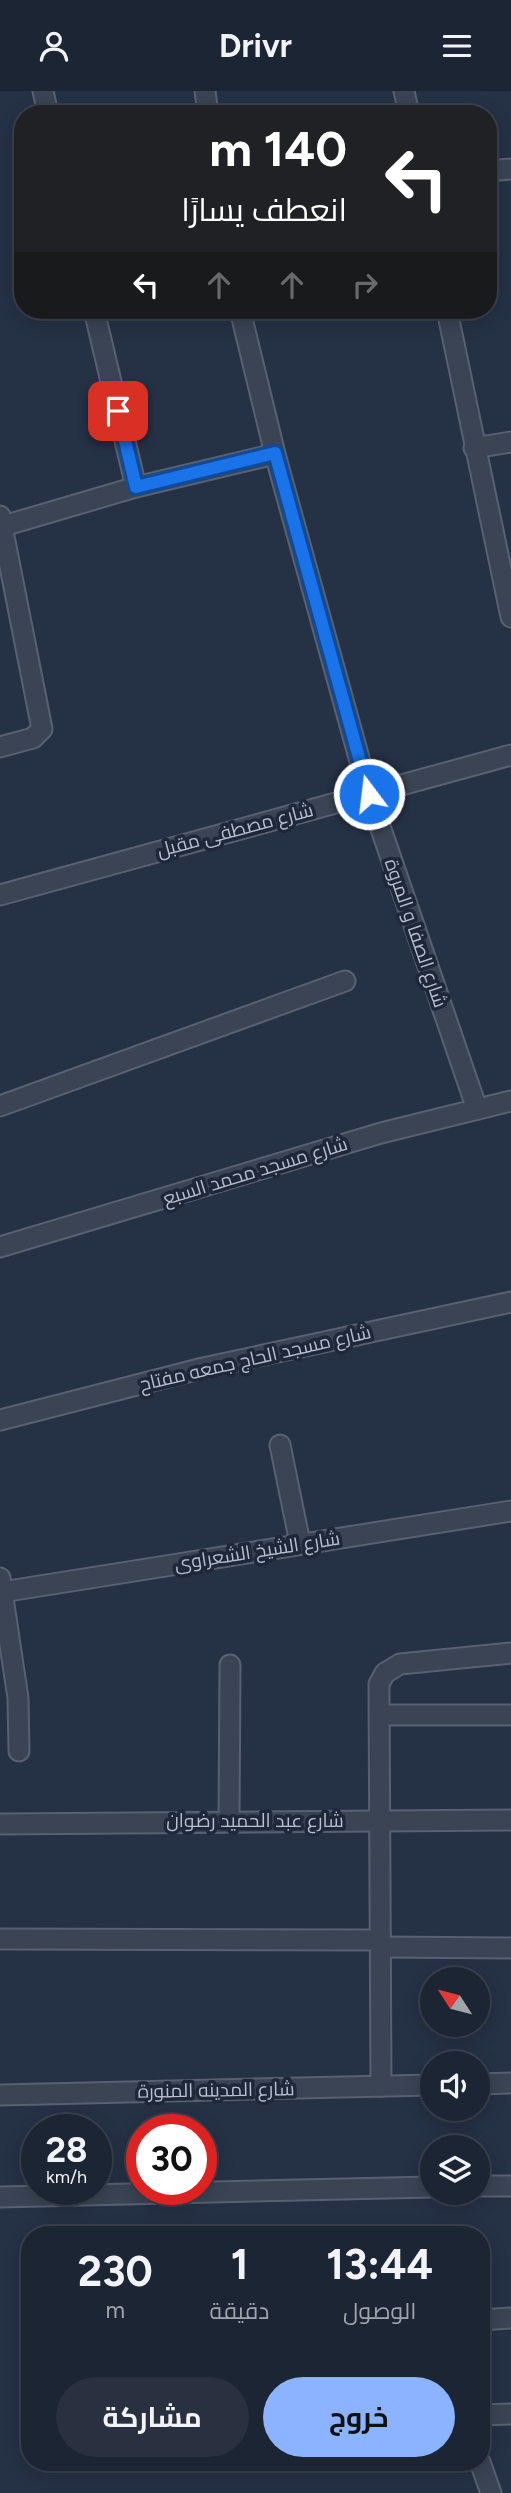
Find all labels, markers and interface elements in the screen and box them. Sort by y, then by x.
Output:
icon: person [35,27,73,65]
text: Drivr [219,27,292,65]
icon: menu [438,27,476,65]
text: 140 m [209,119,347,178]
icon: left [371,133,462,224]
text: انعطف يسارًا [181,191,347,229]
icon: left [127,266,165,304]
icon: ahead [200,266,238,304]
icon: ahead [273,266,311,304]
icon: right [346,266,384,304]
pin [88,381,148,441]
icon: arrive [99,392,137,430]
position arrow [332,757,406,831]
street label: شارع مصطفى مقبل [154,798,316,864]
street label: شارع الصفا و المروة [378,856,452,1011]
street label: شارع مسجد محمد السبع [160,1132,351,1212]
street label: شارع مسجد الحاج جمعه مفتاح [137,1320,374,1398]
street label: شارع الشيخ الشعراوى [173,1527,342,1577]
street label: شارع عبد الحميد رضوان [166,1809,344,1834]
north arrow [420,1967,490,2037]
map controls [420,1967,490,2205]
button: sound [420,2051,490,2121]
street label: شارع المدينه المنورة [137,2077,295,2105]
speed limit sign: 30 [126,2114,217,2205]
text: 28 [46,2129,87,2171]
button: layers [420,2135,490,2205]
text: km/h [46,2166,87,2188]
text: 1 [231,2239,248,2290]
text: 13:44 [326,2239,433,2290]
text: 230 [78,2246,153,2297]
text: m [106,2296,125,2324]
text: دقيقة [210,2297,269,2325]
text: الوصول [343,2297,416,2325]
button: مشاركة [56,2377,249,2457]
button: خروج [263,2377,455,2457]

